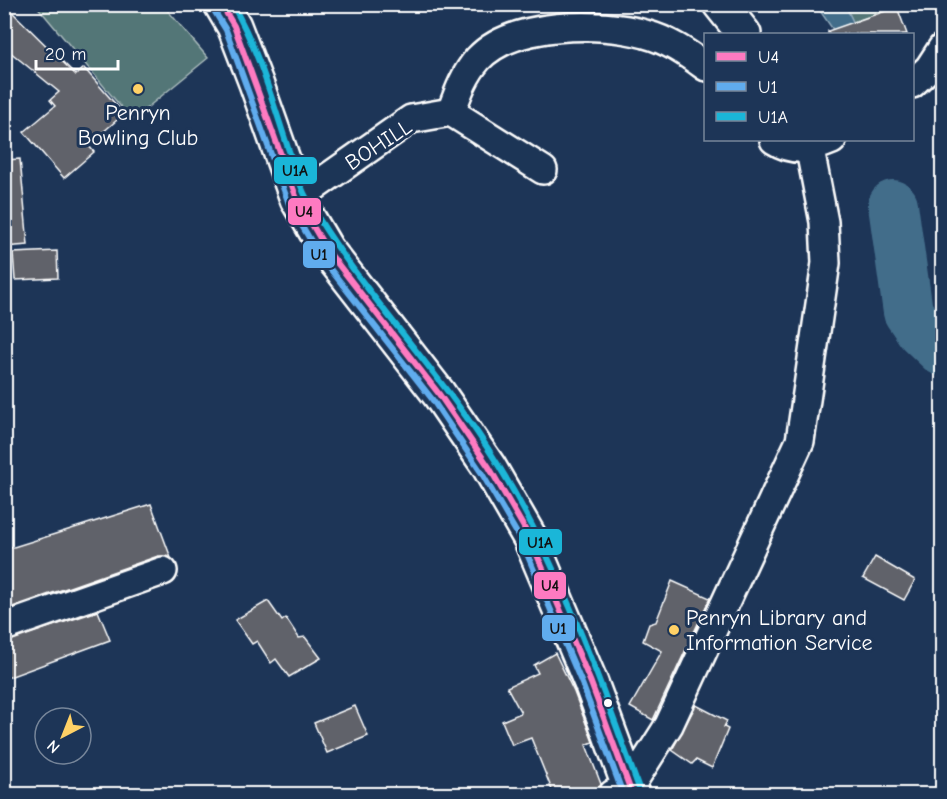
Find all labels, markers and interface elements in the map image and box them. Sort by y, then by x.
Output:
scale bar [36,33,118,71]
legend [704,33,914,141]
text: 20 m [45,44,86,65]
text: U4 [758,47,779,68]
text: U1 [758,77,778,98]
marker: Penryn Bowling Club [131,82,145,96]
place label: Penryn Bowling Club [78,100,198,151]
text: U1A [758,107,788,128]
street label: BOHILL [340,114,417,176]
line badge: U1A [273,156,318,185]
text: U1A [282,162,308,180]
line badge: U4 [287,197,322,226]
text: U4 [295,203,313,221]
line badge: U1 [302,240,336,269]
text: U1 [311,246,328,264]
line badge: U1A [518,528,563,556]
text: U1A [527,534,553,552]
line badge: U4 [533,571,567,600]
text: U4 [541,577,559,595]
place label: Penryn Library and Information Service [686,605,873,656]
line badge: U1 [541,614,576,642]
text: U1 [550,620,567,638]
marker: Penryn Library and Information Service [667,623,681,637]
unlabelled marker [602,697,614,709]
north arrow [33,706,93,766]
text: N [44,736,64,757]

